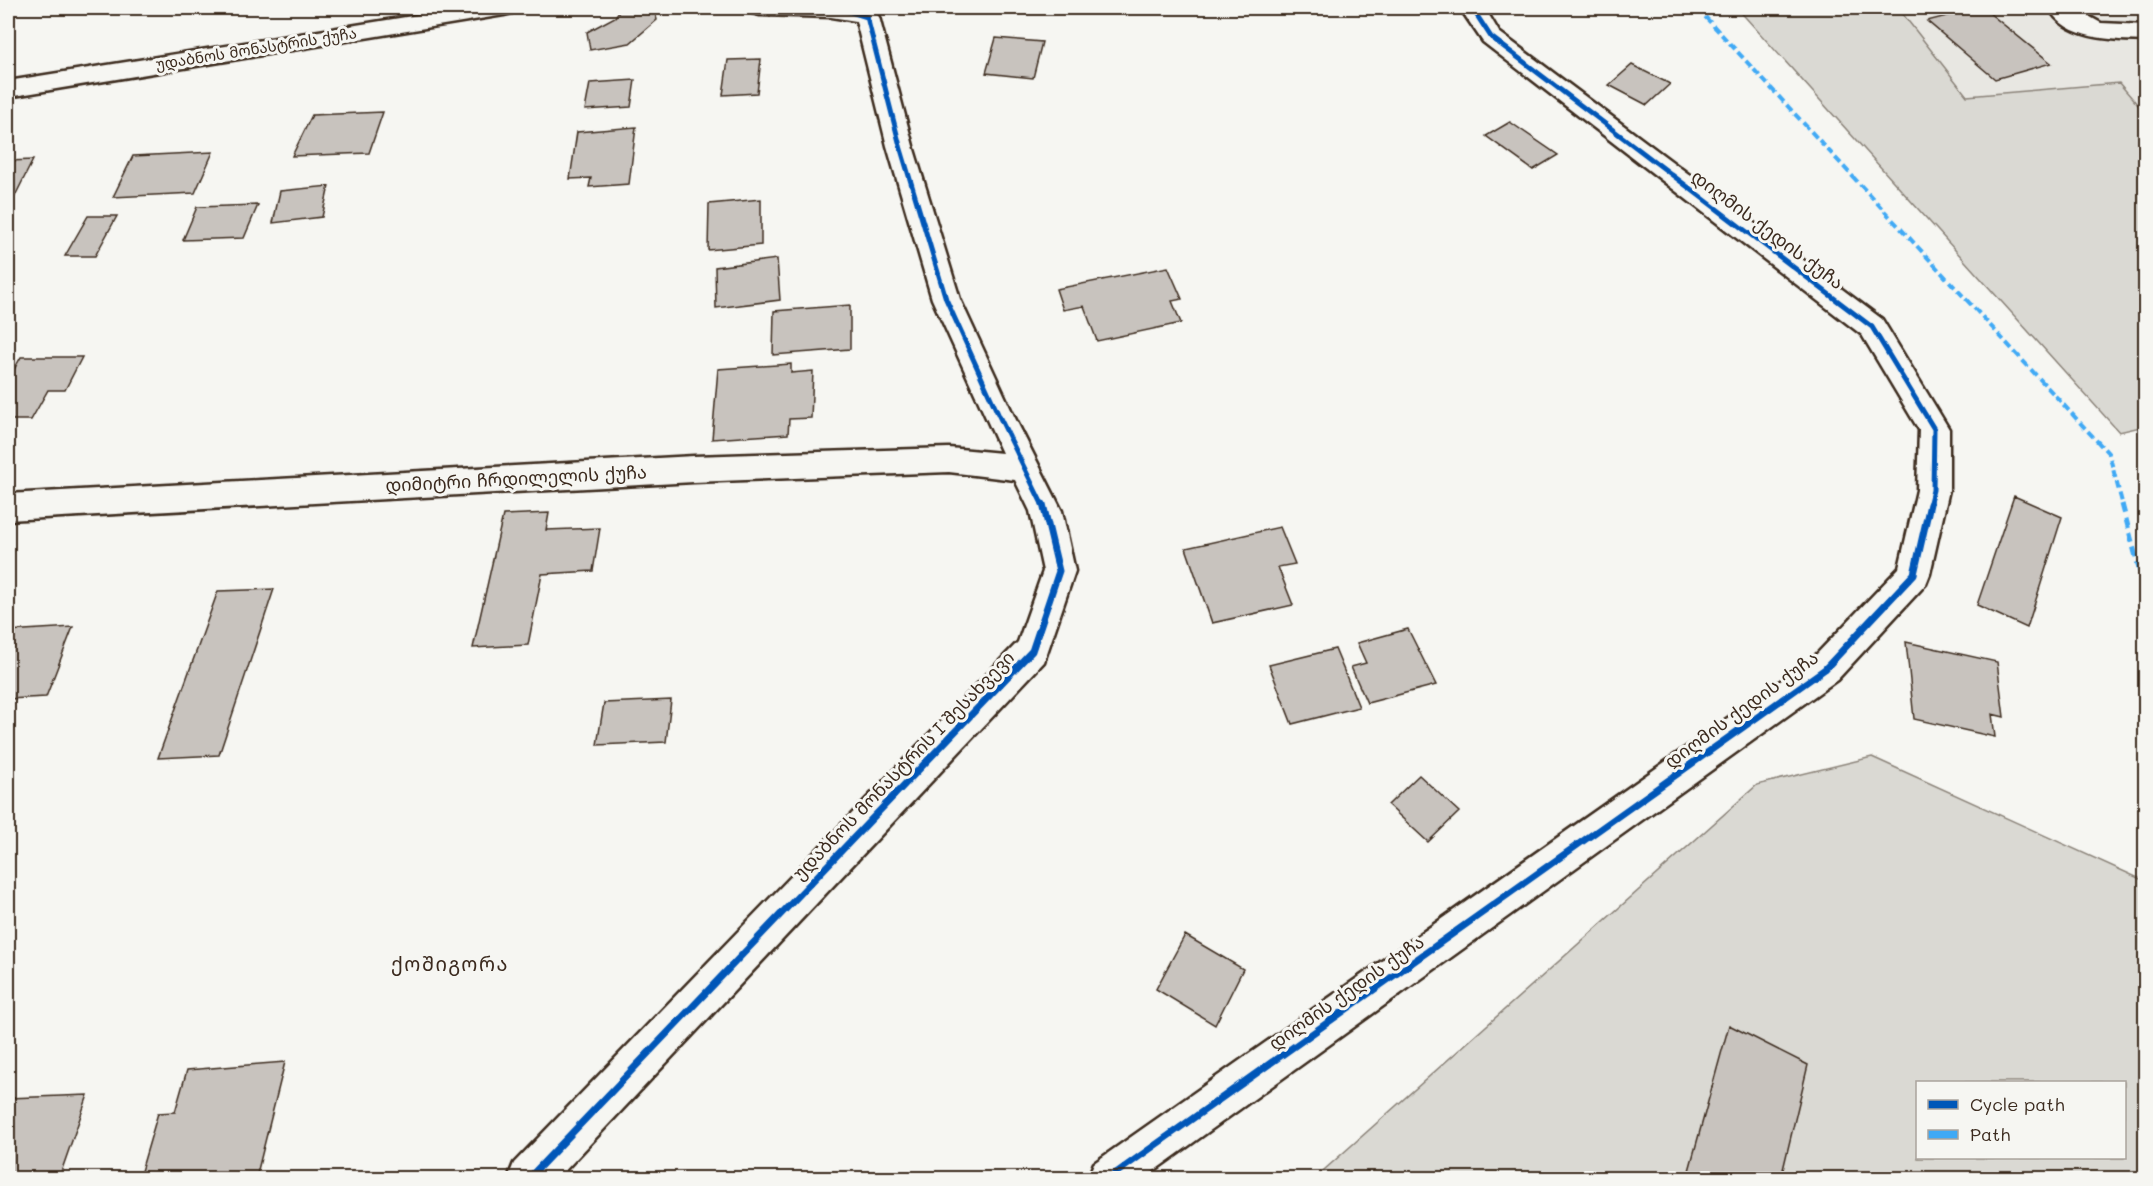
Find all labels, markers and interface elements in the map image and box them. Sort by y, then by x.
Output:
street label: უდაბნოს მონასტრის ქუჩა [154,22,358,74]
street label: დიღმის ქედის ქუჩა [1687,164,1849,294]
street label: დიმიტრი ჩრდილელის ქუჩა [385,459,647,497]
street label: უდაბნოს მონასტრის I შესახვევი [787,645,1019,885]
street label: დიღმის ქედის ქუჩა [1659,645,1823,773]
street label: დიღმის ქედის ქუჩა [1264,929,1428,1055]
district label: ქოშიგორა [391,950,509,976]
legend [1916,1081,2126,1159]
text: Cycle path [1970,1092,2065,1116]
text: Path [1970,1122,2010,1146]

